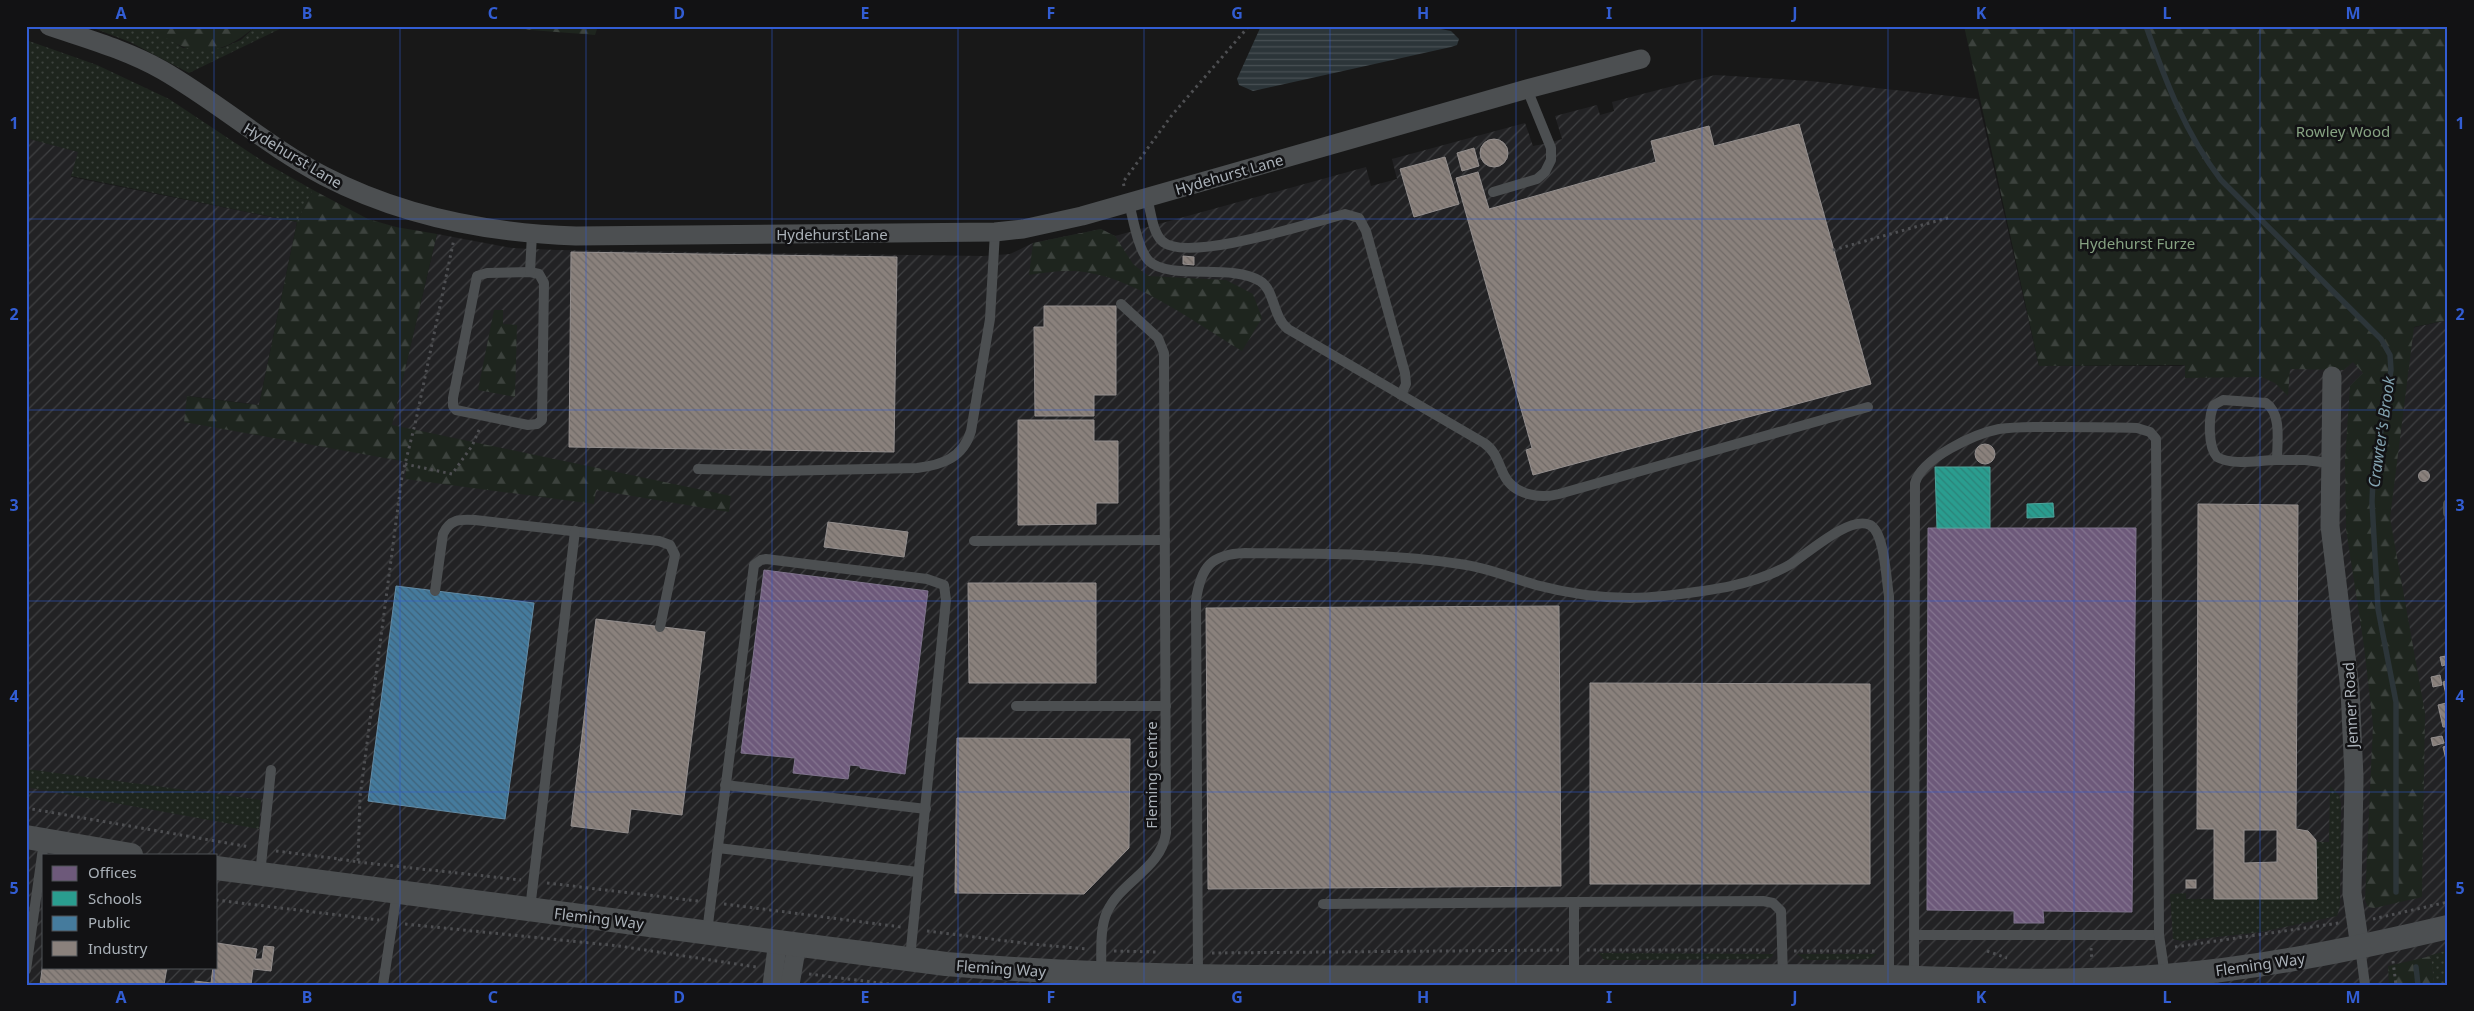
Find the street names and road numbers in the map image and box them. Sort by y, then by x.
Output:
street label: Hydehurst Lane [240,118,346,192]
street label: Hydehurst Lane [1173,149,1285,199]
street label: Hydehurst Lane [776,224,888,244]
street label: Jenner Road [2338,662,2362,750]
street label: Fleming Centre [1141,721,1161,829]
street label: Fleming Way [553,903,645,933]
street label: Fleming Way [2214,948,2306,980]
street label: Fleming Way [955,955,1047,981]

